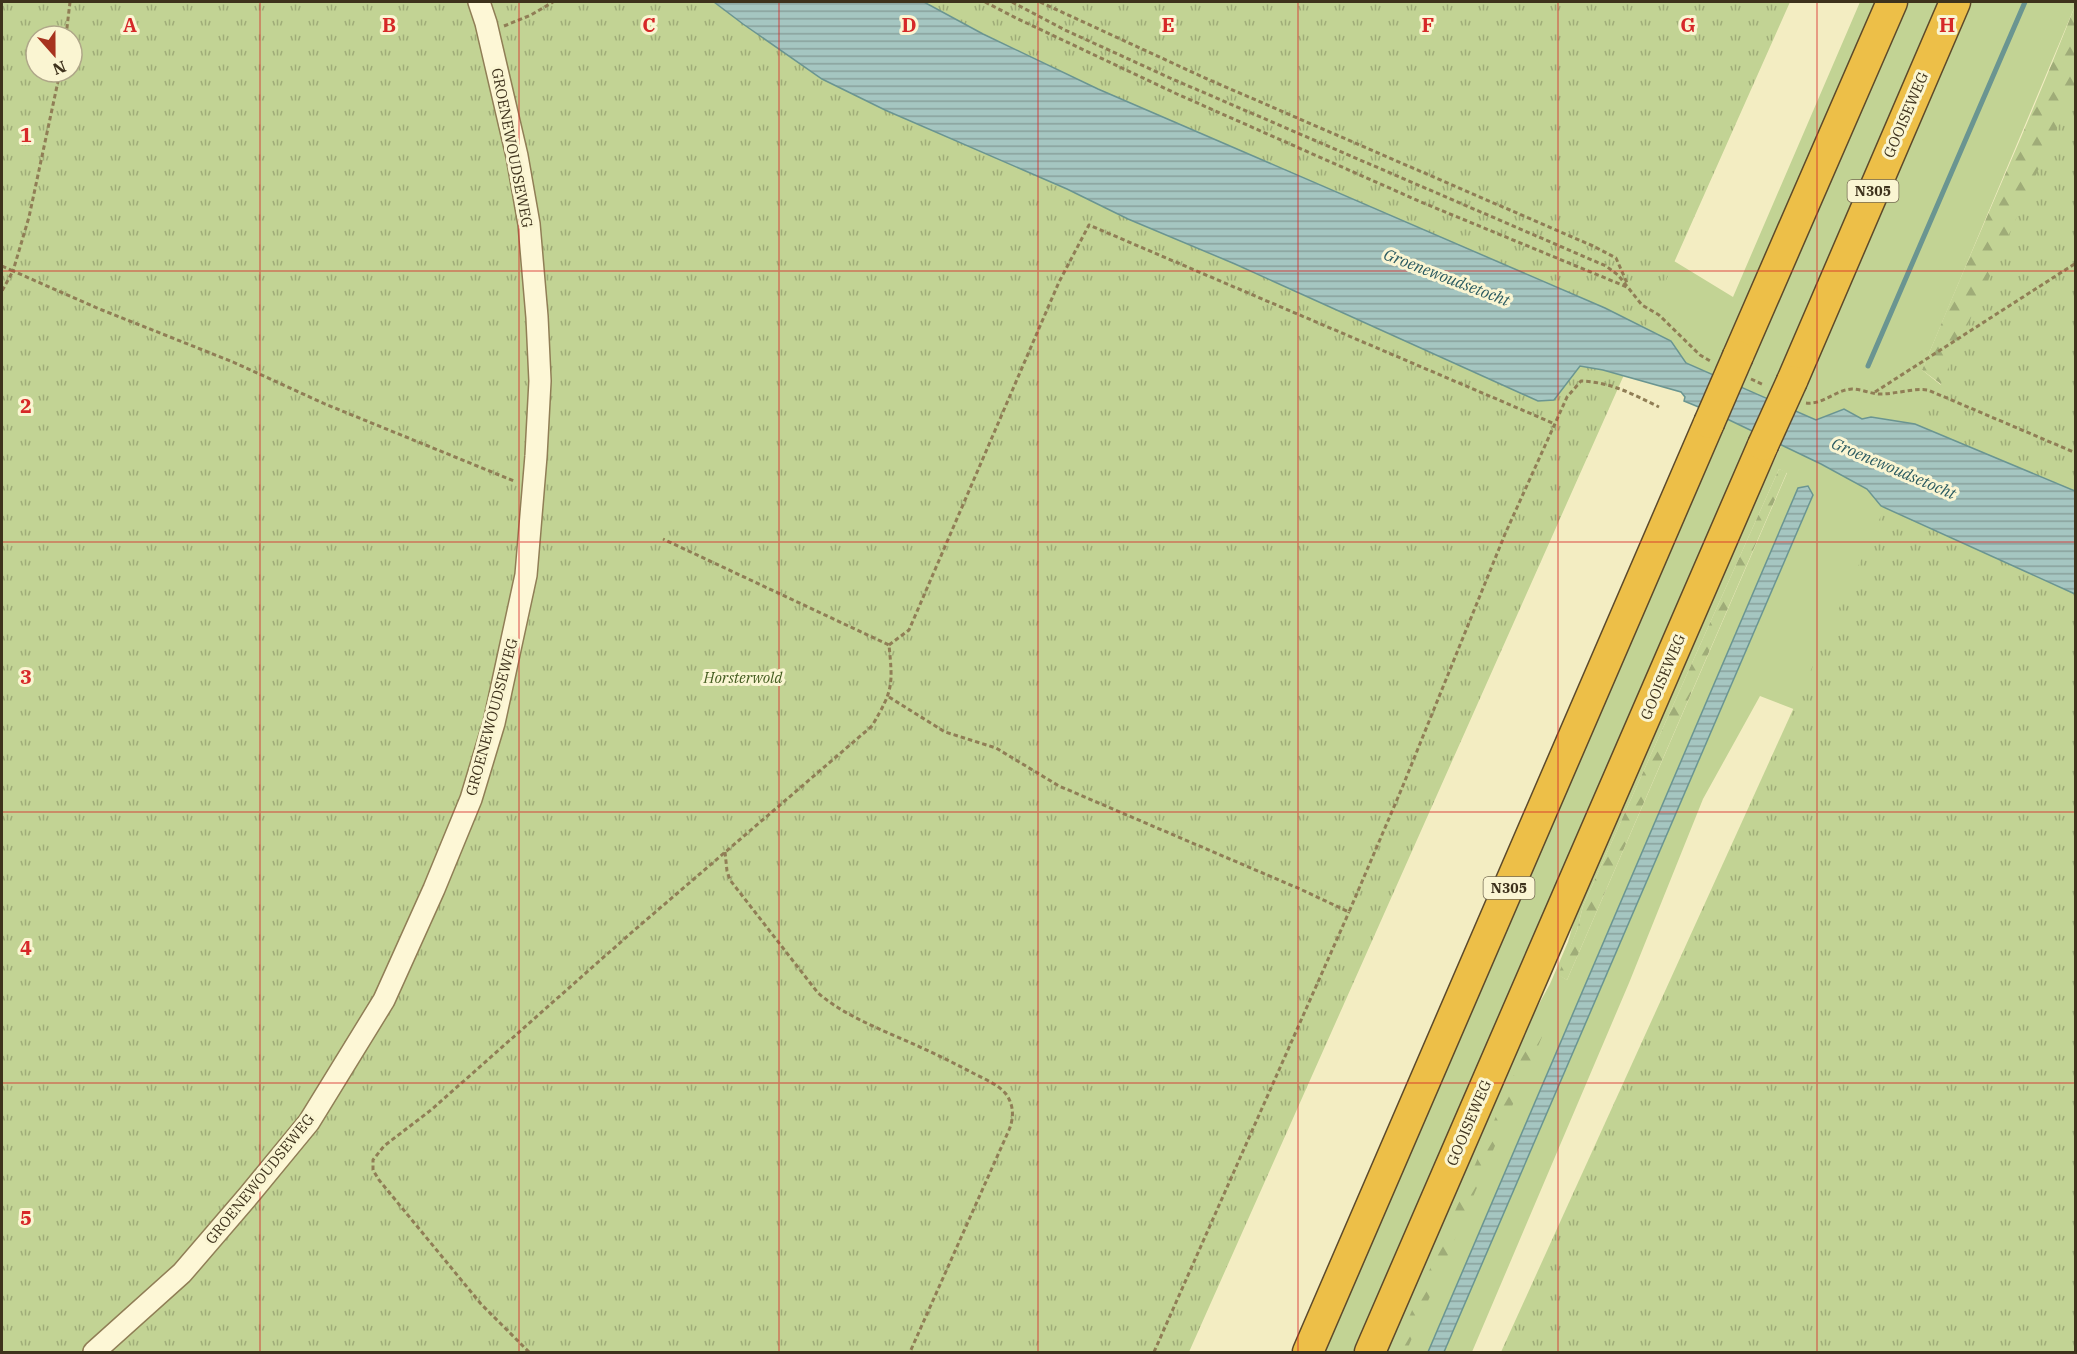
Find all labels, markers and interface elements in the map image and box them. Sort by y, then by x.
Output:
text: A [123,11,137,38]
text: B [382,11,396,38]
text: C [642,11,656,38]
text: D [901,11,917,38]
text: E [1161,11,1175,38]
text: F [1422,11,1434,38]
text: G [1680,11,1696,38]
text: H [1939,11,1955,38]
north arrow [24,24,84,84]
text: N [50,56,69,80]
street label: GROENEWOUDSEWEG [488,66,537,230]
street label: GOOISEWEG [1879,69,1932,161]
text: 1 [20,121,32,148]
road number: N305 [1848,180,1898,202]
water label: Groenewoudsetocht [1381,244,1514,311]
text: 2 [20,392,32,419]
water label: Groenewoudsetocht [1829,433,1961,504]
street label: GOOISEWEG [1636,631,1689,723]
street label: GROENEWOUDSEWEG [461,636,522,798]
text: 3 [20,663,32,690]
park label: Horsterwold [703,668,783,687]
road number: N305 [1484,877,1534,899]
text: 4 [20,934,32,961]
street label: GOOISEWEG [1442,1077,1495,1169]
street label: GROENEWOUDSEWEG [201,1109,318,1248]
text: 5 [20,1204,32,1231]

